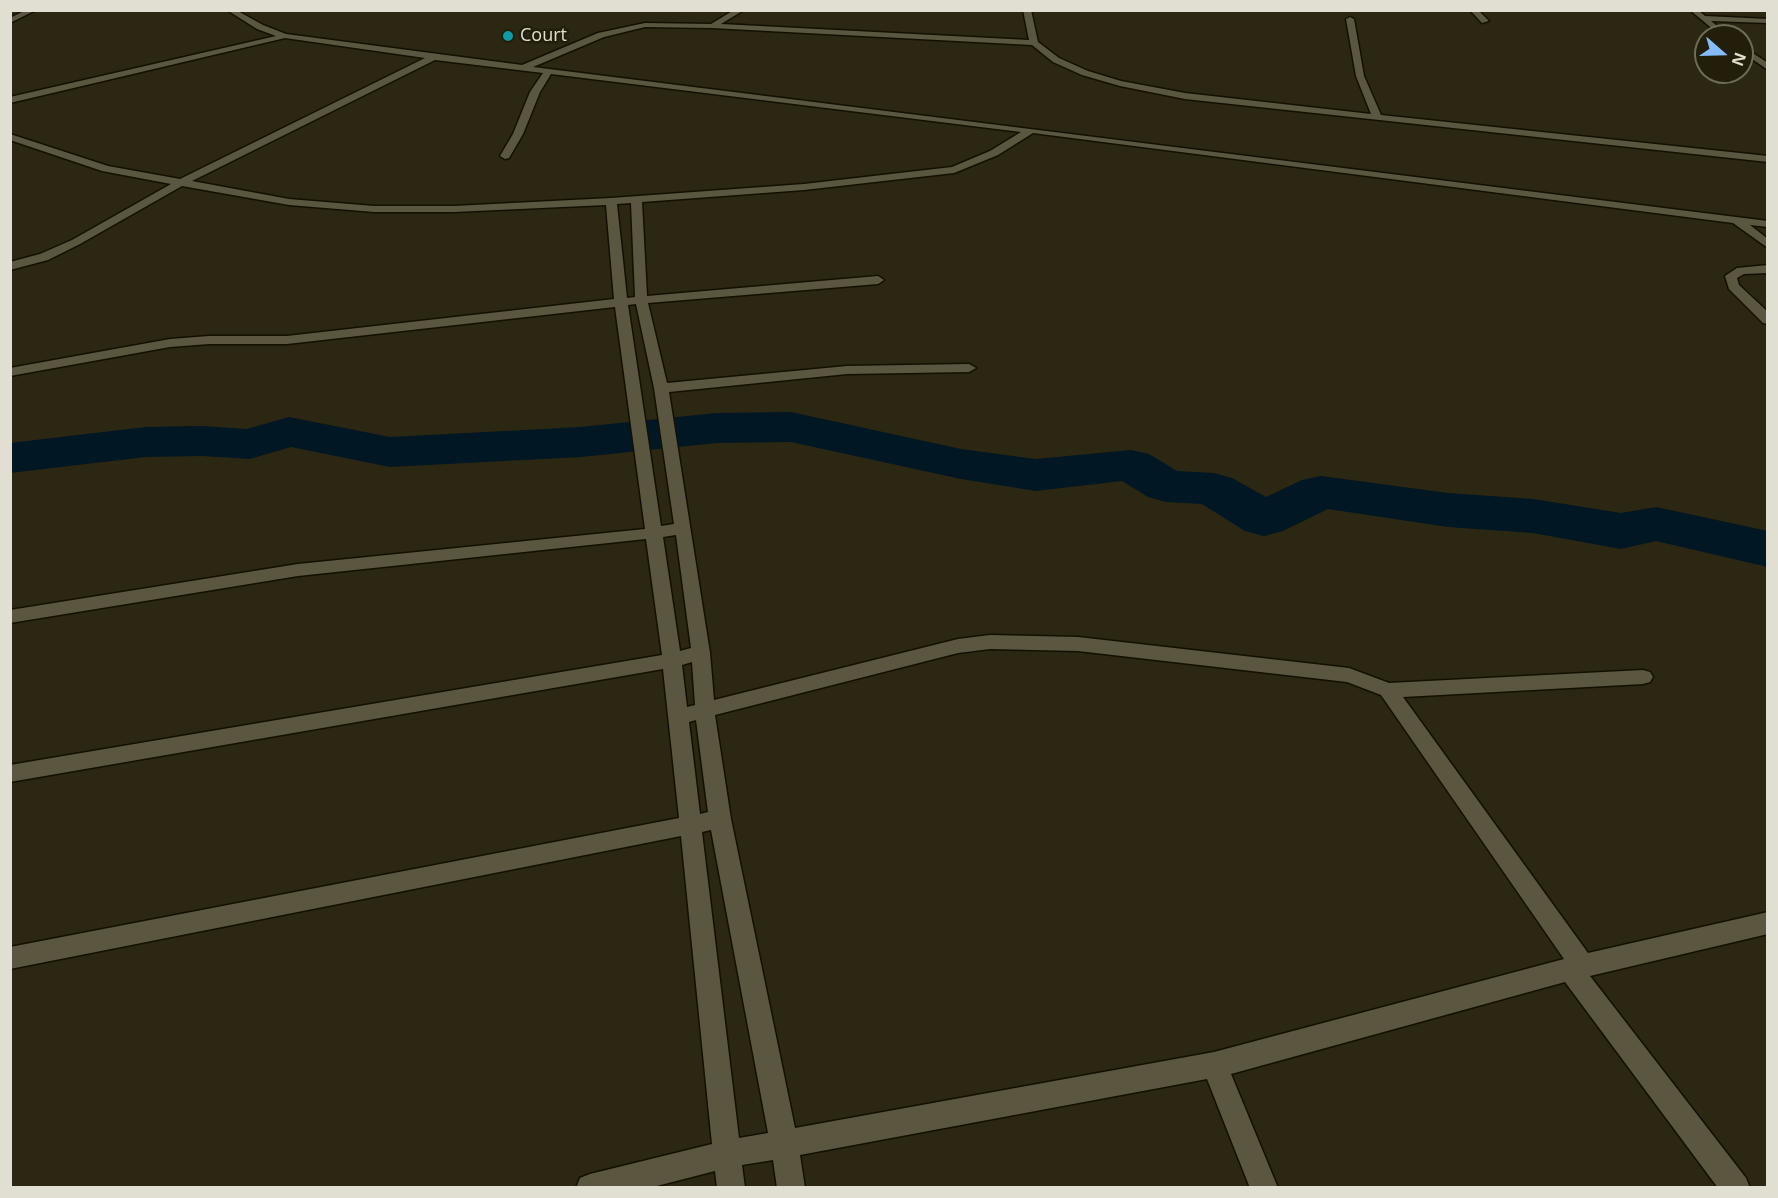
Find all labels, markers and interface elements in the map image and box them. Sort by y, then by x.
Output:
north arrow [1694,24,1754,84]
place label: Court [520,25,567,47]
marker: Court [501,29,515,43]
text: N [1726,50,1752,69]

